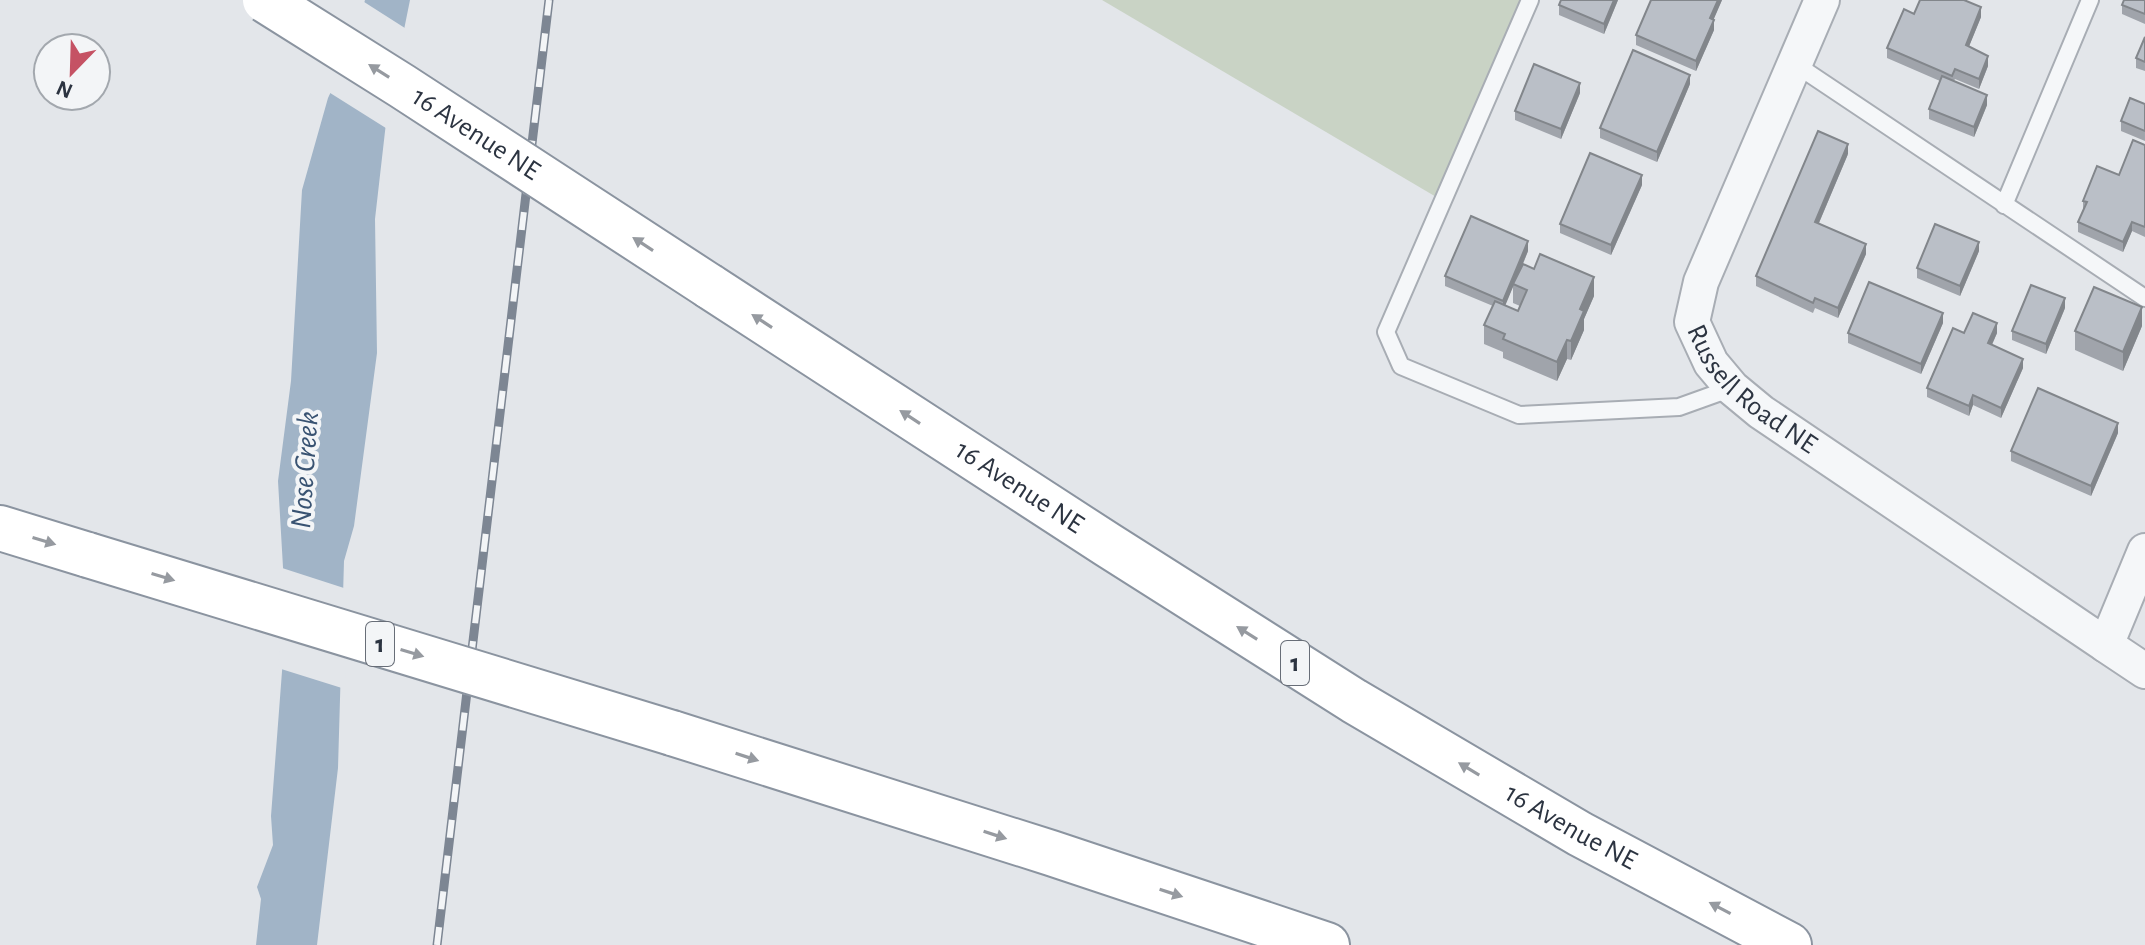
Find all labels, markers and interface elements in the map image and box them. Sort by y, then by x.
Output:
north arrow [32,32,112,112]
one-way arrow [368,65,390,79]
text: N [53,76,76,103]
street label: 16 Avenue NE [407,82,545,186]
one-way arrow [633,236,654,251]
one-way arrow [752,314,773,329]
street label: Russell Road NE [1681,321,1822,459]
water label: Nose Creek [286,410,324,530]
one-way arrow [899,411,921,425]
street label: 16 Avenue NE [950,436,1088,539]
one-way arrow [33,535,57,548]
one-way arrow [151,572,175,584]
road number: 1 [366,622,394,666]
one-way arrow [1236,626,1258,640]
road number: 1 [1281,641,1309,685]
one-way arrow [400,648,424,660]
one-way arrow [735,751,759,763]
one-way arrow [1458,762,1480,776]
street label: 16 Avenue NE [1500,779,1641,875]
one-way arrow [983,829,1007,842]
one-way arrow [1160,887,1184,900]
one-way arrow [1709,902,1732,915]

